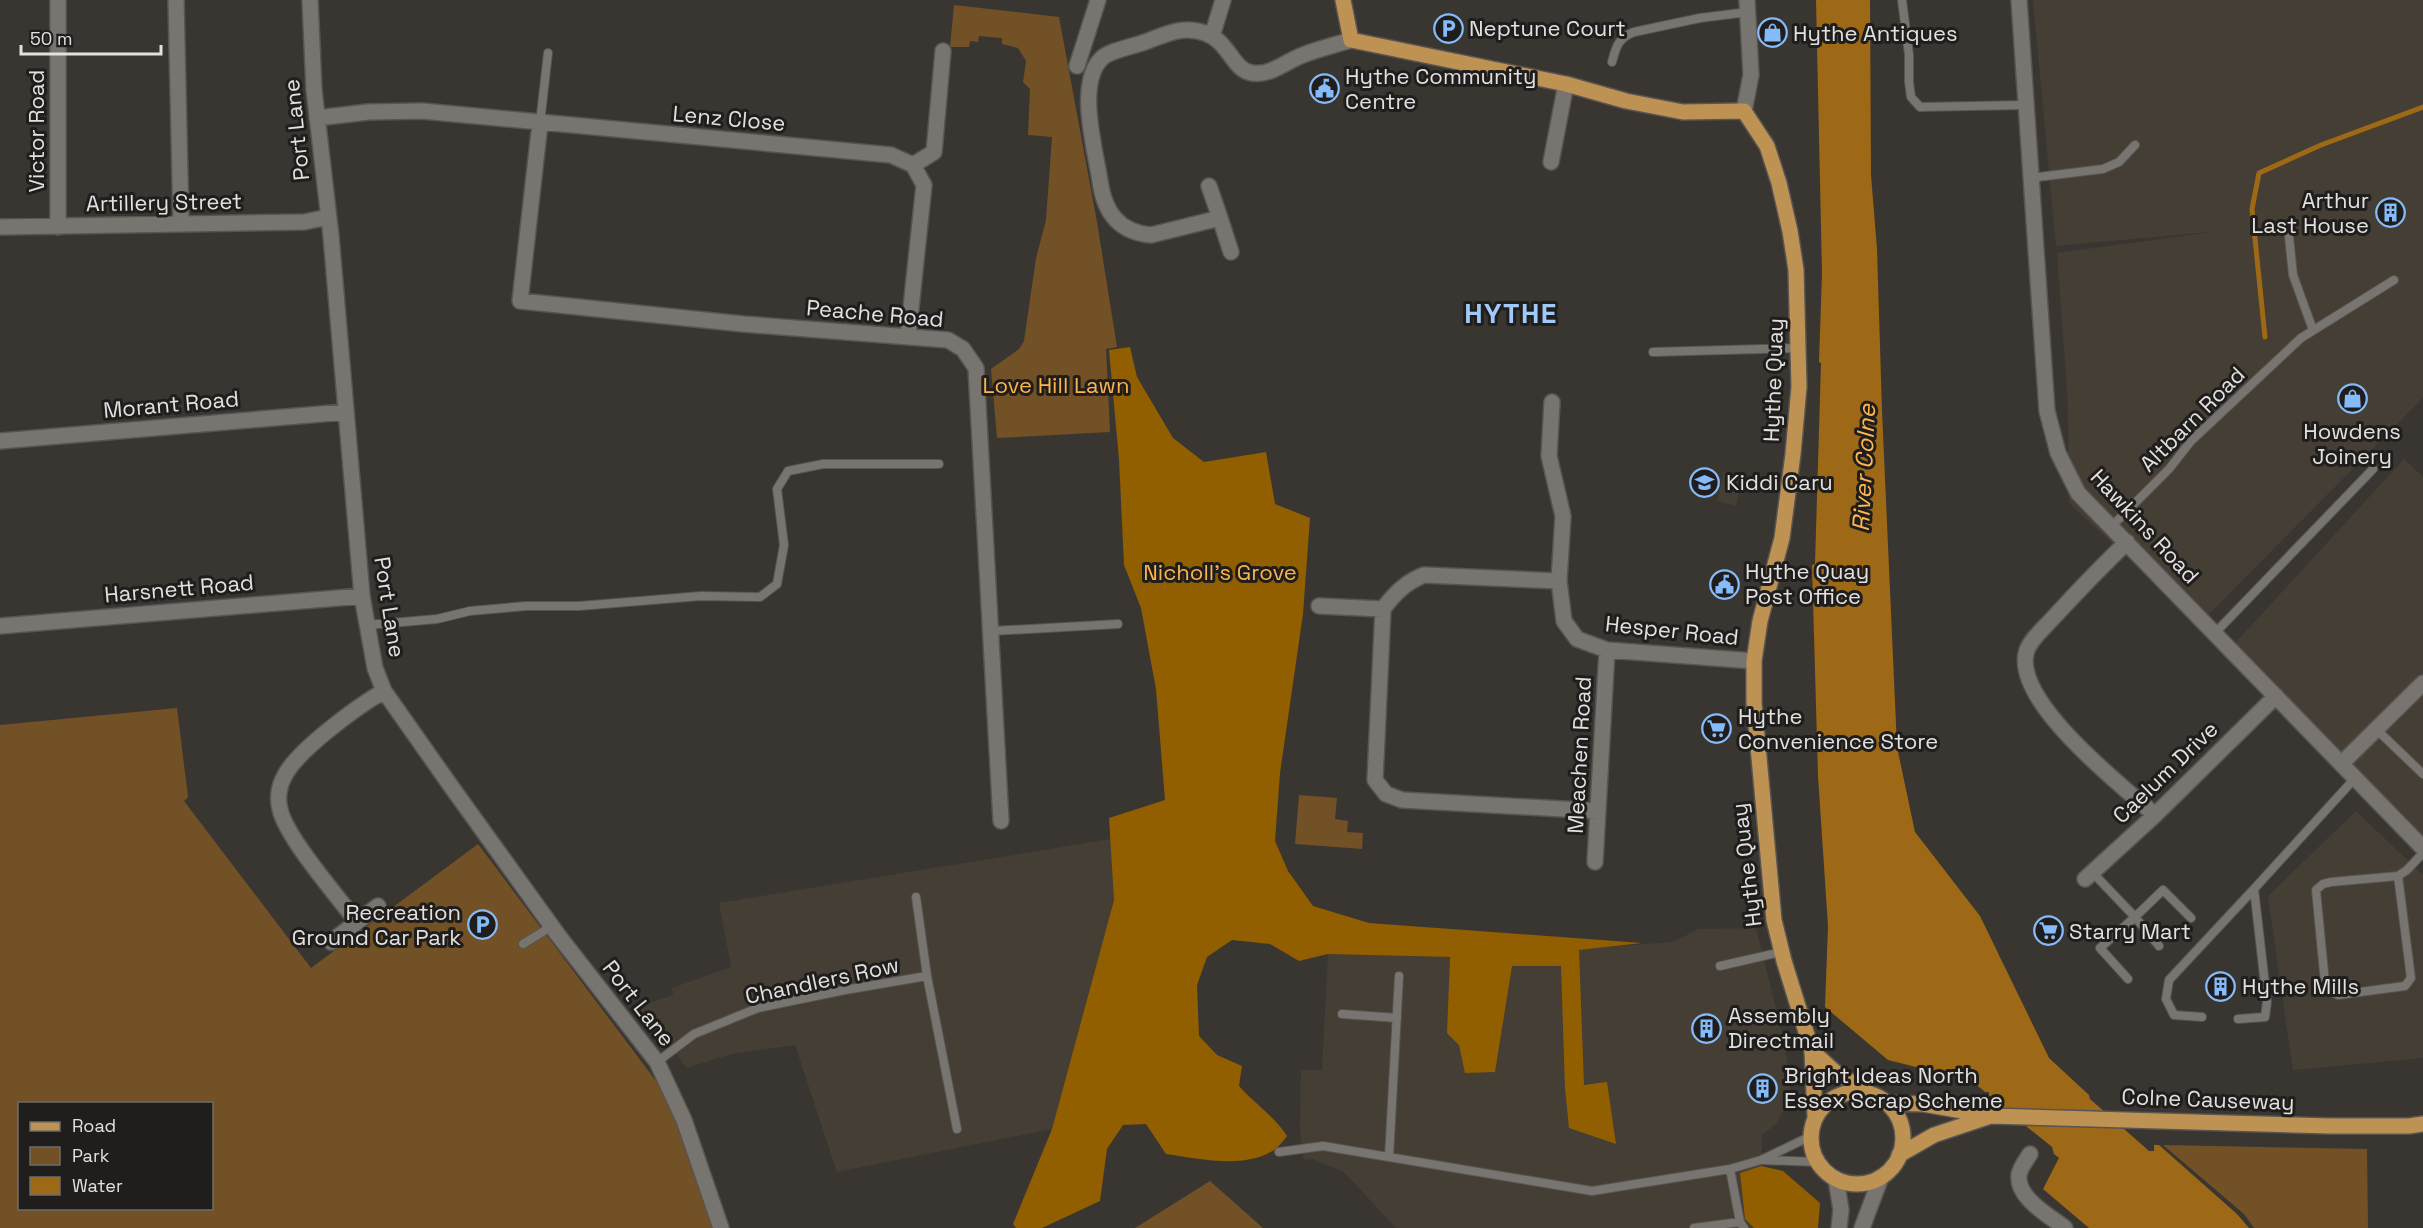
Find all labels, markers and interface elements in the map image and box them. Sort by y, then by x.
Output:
parking icon: Neptune Court [1432,12,1464,44]
place label: Neptune Court [1469,14,1626,42]
shop icon: Hythe Antiques [1756,17,1788,49]
scale bar [21,18,160,56]
place label: Hythe Antiques [1793,19,1958,47]
text: 50 m [30,27,72,50]
place label: Hythe Community Centre [1345,62,1537,115]
street label: Victor Road [22,69,50,193]
public building icon: Hythe Community Centre [1308,73,1340,105]
street label: Port Lane [277,78,315,182]
street label: Lenz Close [671,99,787,137]
place label: Arthur Last House [2251,186,2369,239]
street label: Artillery Street [86,187,242,217]
building icon: Arthur Last House [2374,197,2406,229]
street label: Peache Road [805,293,945,333]
district label: HYTHE [1464,295,1558,331]
street label: Hythe Quay [1757,317,1789,443]
street label: Altbarn Road [2133,360,2251,478]
park label: Love Hill Lawn [983,371,1129,399]
shop icon: Howdens Joinery [2336,383,2368,415]
street label: Morant Road [102,384,240,424]
water label: River Colne [1845,402,1882,533]
place label: Howdens Joinery [2303,417,2401,470]
street label: Hawkins Road [2085,463,2205,589]
school or university icon: Kiddi Caru [1689,466,1721,498]
place label: Kiddi Caru [1726,468,1833,496]
street label: Port Lane [368,555,412,659]
place label: Hythe Quay Post Office [1745,557,1869,610]
park label: Nicholl's Grove [1143,558,1297,586]
street label: Harsnett Road [103,568,255,608]
public building icon: Hythe Quay Post Office [1708,568,1740,600]
street label: Hesper Road [1604,609,1740,651]
street label: Meachen Road [1561,676,1597,834]
place label: Hythe Convenience Store [1738,702,1938,755]
supermarket icon: Hythe Convenience Store [1701,713,1733,745]
street label: Caelum Drive [2106,715,2224,829]
street label: Hythe Quay [1725,802,1767,928]
place label: Recreation Ground Car Park [292,898,461,951]
parking icon: Recreation Ground Car Park [466,909,498,941]
supermarket icon: Starry Mart [2032,915,2064,947]
place label: Starry Mart [2069,917,2191,945]
street label: Chandlers Row [743,950,901,1010]
street label: Port Lane [597,954,681,1052]
building icon: Hythe Mills [2205,970,2237,1002]
place label: Hythe Mills [2242,972,2359,1000]
place label: Assembly Directmail [1728,1001,1834,1054]
building icon: Assembly Directmail [1691,1012,1723,1044]
place label: Bright Ideas North Essex Scrap Scheme [1784,1061,2003,1114]
building icon: Bright Ideas North Essex Scrap Scheme [1747,1072,1779,1104]
street label: Colne Causeway [2121,1082,2295,1116]
legend [18,1102,213,1210]
text: Road [72,1114,116,1137]
text: Park [72,1144,110,1167]
text: Water [72,1174,123,1197]

